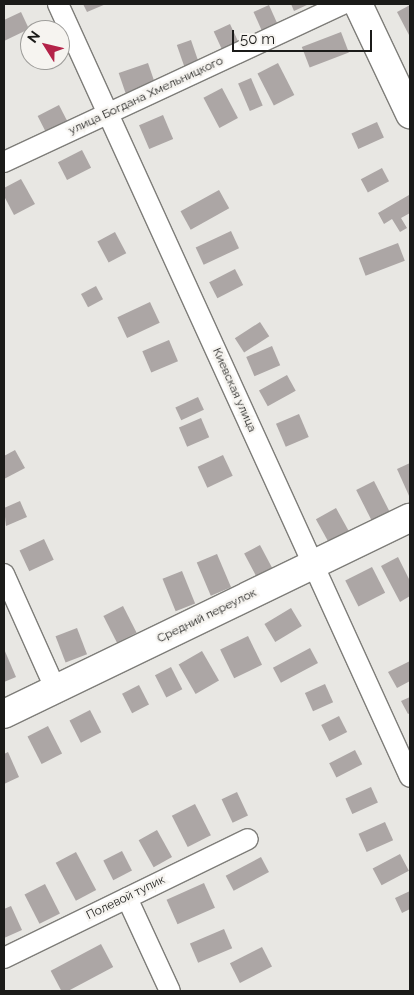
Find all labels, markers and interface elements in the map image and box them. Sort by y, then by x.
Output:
north arrow [20,20,70,70]
scale bar [234,20,374,52]
text: N [24,28,43,46]
text: 50 m [240,30,275,48]
street label: улица Богдана Хмельницкого [66,54,226,138]
street label: Киевская улица [209,346,259,434]
street label: Средний переулок [155,586,259,646]
street label: Полевой тупик [84,873,168,923]

